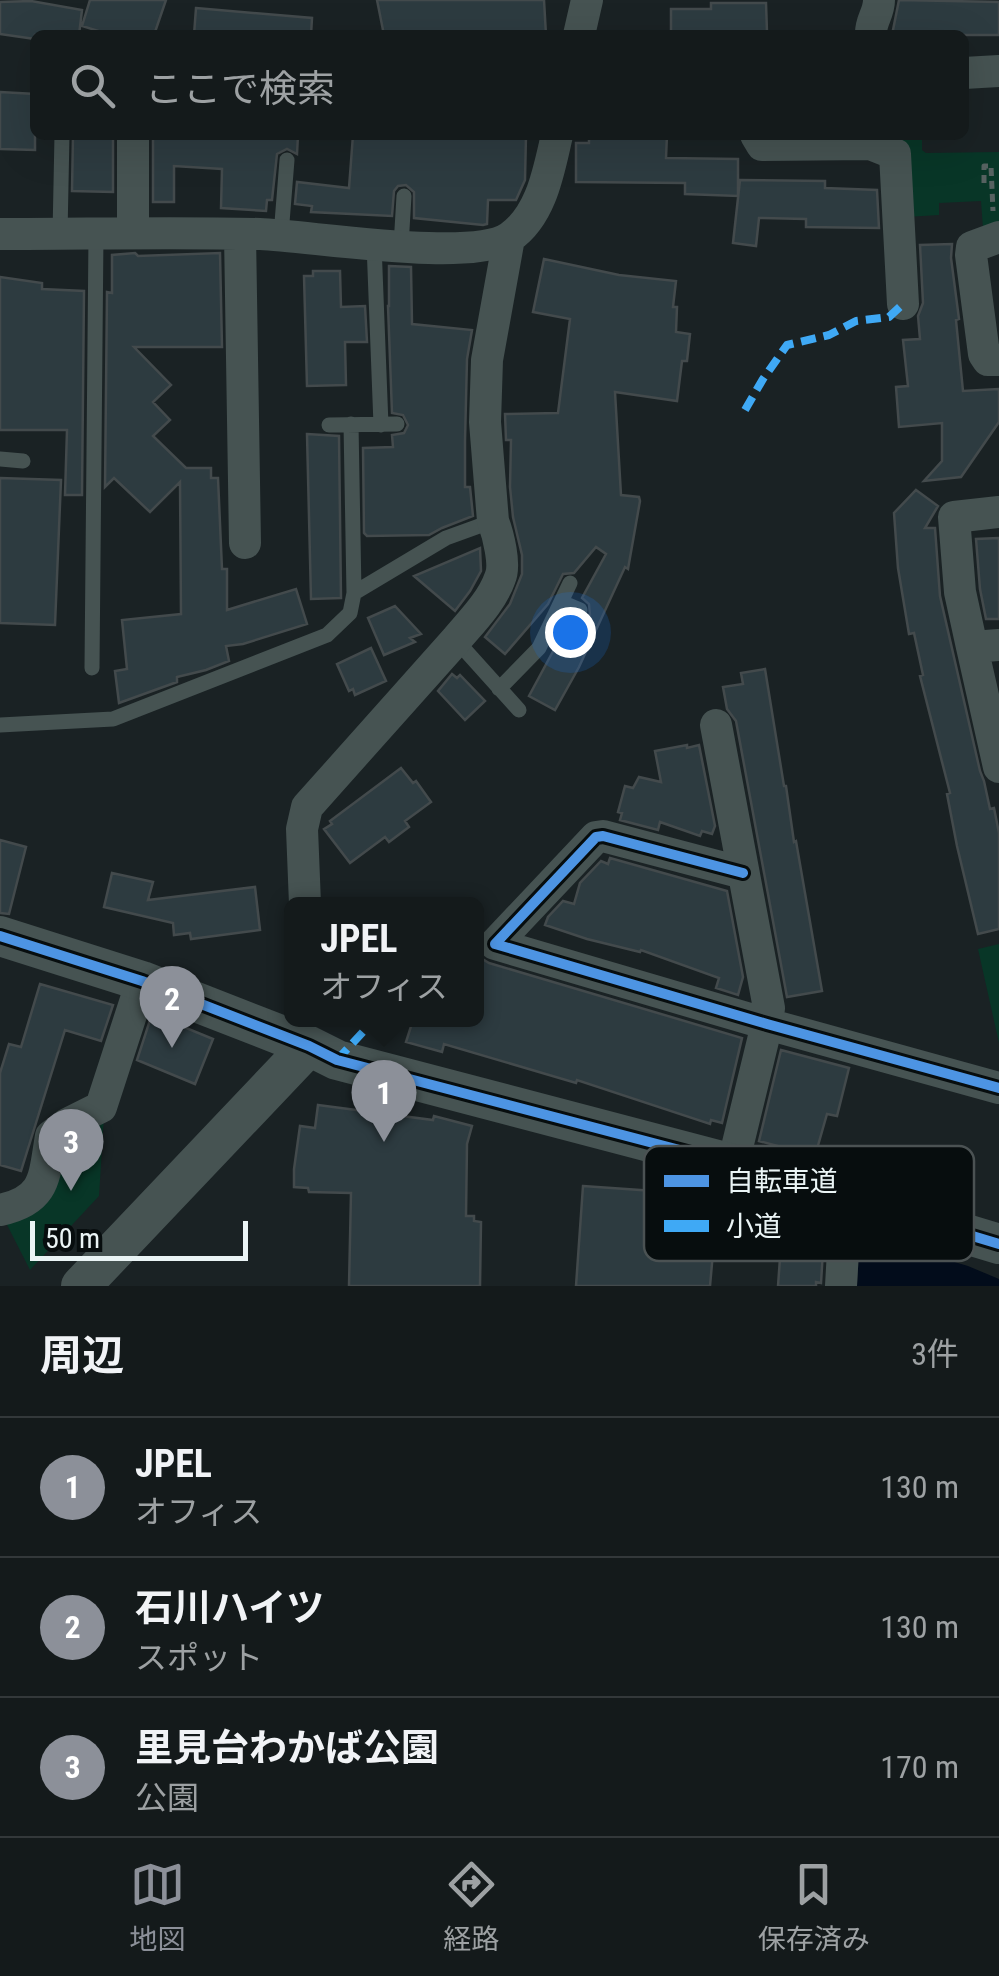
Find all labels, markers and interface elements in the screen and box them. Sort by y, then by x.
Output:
search box [30,30,969,140]
icon: search [65,58,120,113]
text: ここで検索 [145,67,335,111]
your location [545,607,596,658]
popup [284,897,484,1027]
text: JPEL [320,917,397,961]
pin: 2 [140,966,204,1048]
text: オフィス [320,968,448,1006]
pin: 1 [352,1060,416,1142]
pin: 3 [38,1108,104,1191]
legend [644,1146,974,1261]
text: 自転車道 [726,1165,838,1198]
text: 小道 [726,1210,782,1243]
scale bar [30,1216,248,1260]
text: 50 m [45,1222,100,1255]
text: 周辺 [40,1331,124,1380]
text: 3件 [911,1335,959,1373]
text: JPEL [135,1442,212,1486]
text: 1 [64,1468,81,1506]
text: 130 m [880,1468,959,1506]
text: オフィス [135,1493,262,1531]
text: 石川ハイツ [135,1586,324,1630]
text: 2 [64,1608,81,1646]
text: 130 m [880,1608,959,1646]
text: スポット [135,1639,263,1677]
text: 里見台わかば公園 [135,1726,439,1770]
text: 3 [64,1748,81,1786]
text: 170 m [880,1748,959,1786]
text: 公園 [135,1779,199,1817]
tab: 地図 [129,1857,185,1957]
tab: 経路 [443,1857,500,1957]
tab: 保存済み [758,1857,870,1957]

